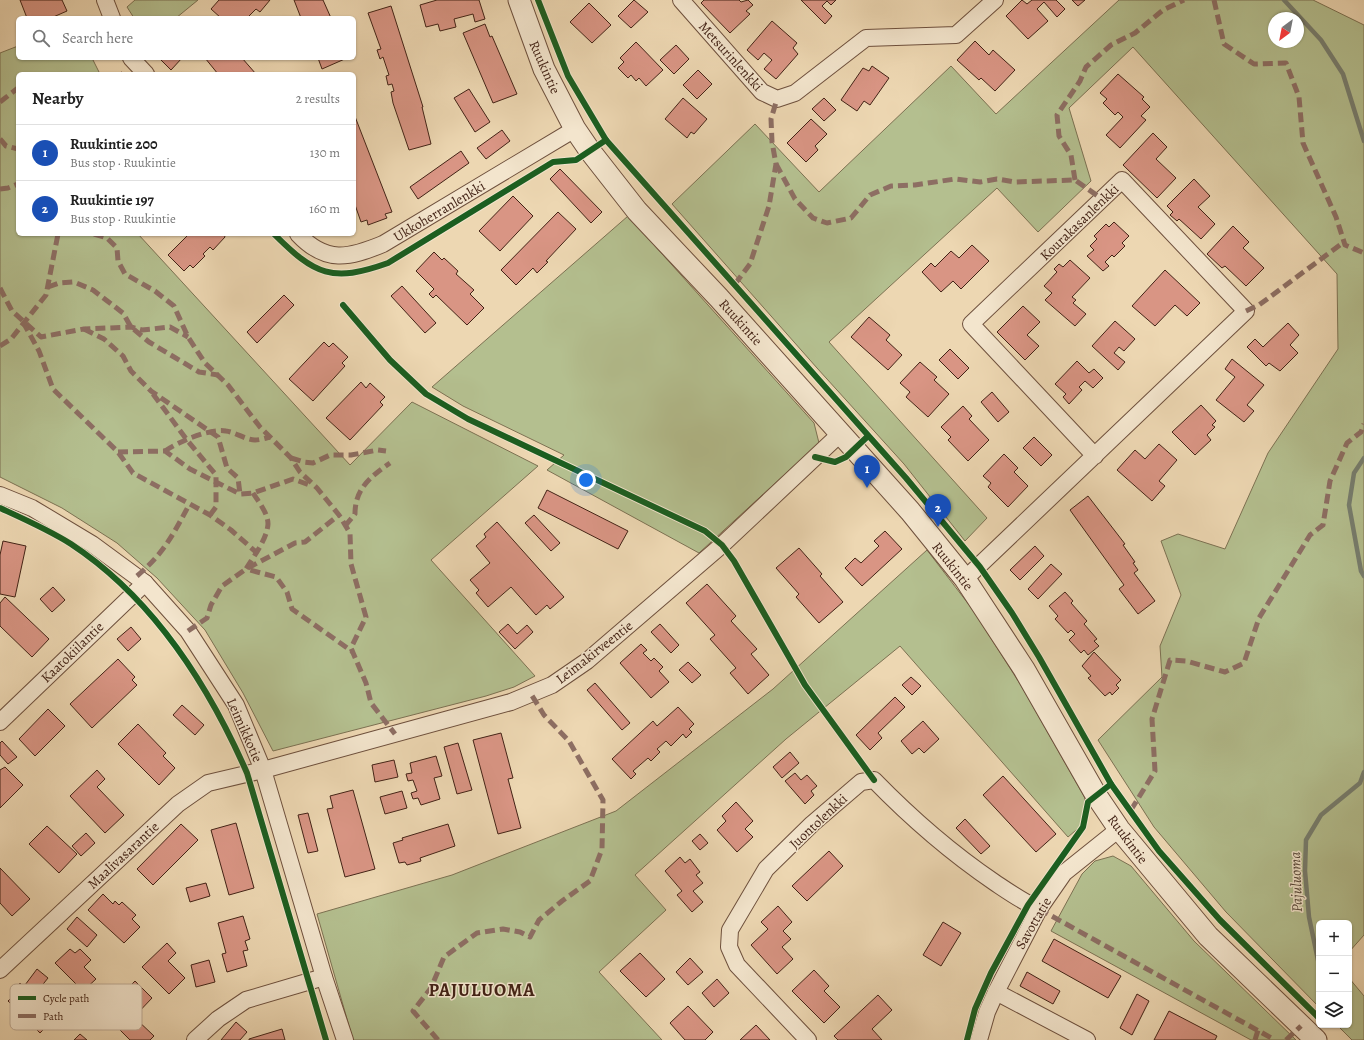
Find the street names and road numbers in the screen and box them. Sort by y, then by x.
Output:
street label: Metsurinlenkki [694,17,767,95]
street label: Ruukintie [524,37,565,97]
street label: Ukkoherranlenkki [390,177,489,246]
street label: Kourakasanlenkki [1036,180,1123,265]
street label: Ruukintie [715,295,767,350]
street label: Ruukintie [928,538,978,594]
street label: Leimakirveentie [552,616,637,689]
street label: Kaatokiilantie [37,618,108,687]
street label: Leimikkotie [222,695,267,765]
street label: Juontolenkki [785,789,852,853]
street label: Ruukintie [1103,811,1152,868]
street label: Maalivasarantie [84,817,163,893]
street label: Savottatie [1011,894,1056,953]

